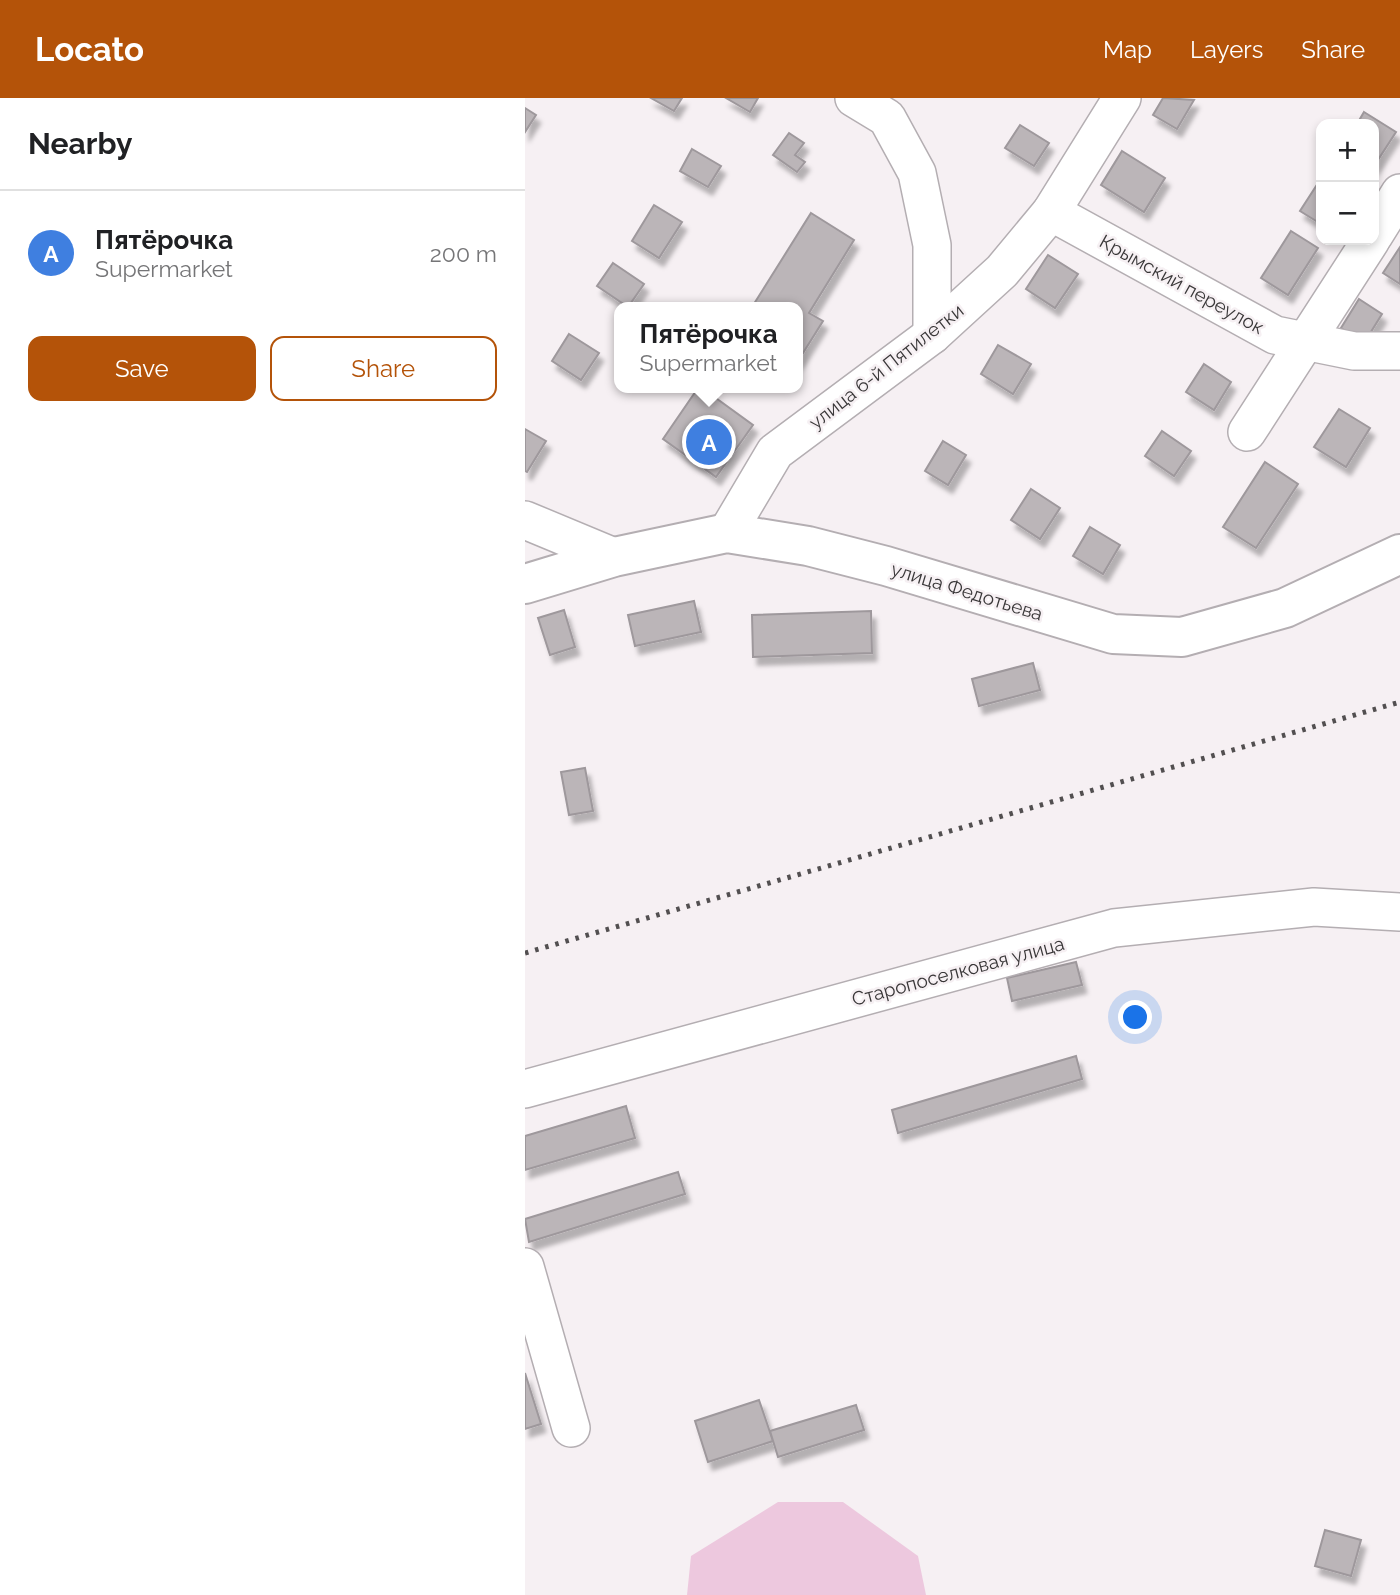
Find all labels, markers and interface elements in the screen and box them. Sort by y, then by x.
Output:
text: Locato [35,30,144,69]
text: Map [1103,35,1152,64]
text: Layers [1190,35,1263,64]
text: Share [1301,35,1365,64]
map controls [1316,119,1379,245]
button: + [1316,119,1379,182]
text: Nearby [28,126,132,161]
button: − [1316,182,1379,245]
text: Пятёрочка [95,225,233,255]
street label: Крымский переулок [1096,230,1268,338]
text: A [43,240,59,267]
text: 200 m [430,240,497,267]
text: Supermarket [95,255,233,282]
street label: улица 6-й Пятилетки [804,299,968,433]
popup [614,302,803,393]
text: Пятёрочка [639,319,778,349]
button: Save [28,336,256,401]
button: Share [270,336,497,401]
text: Supermarket [639,349,777,376]
pin: A [686,416,732,468]
street label: улица Федотьева [888,557,1046,625]
street label: Старопоселковая улица [849,932,1067,1010]
your location [1118,1000,1152,1034]

